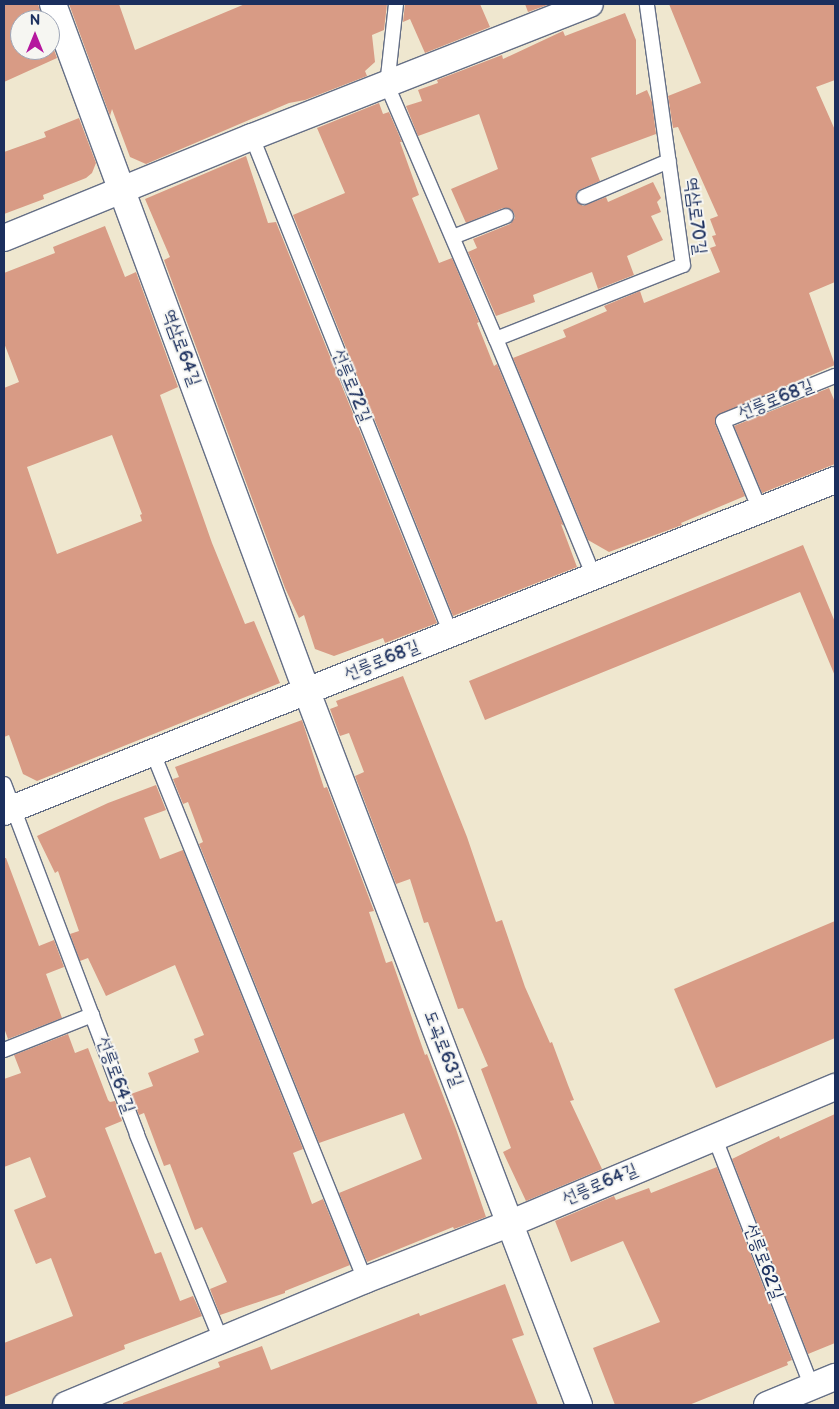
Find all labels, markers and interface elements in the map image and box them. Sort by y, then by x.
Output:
north arrow [10,10,60,60]
text: N [30,12,40,29]
street label: 역삼로70길 [680,176,710,256]
street label: 역삼로64길 [157,307,205,389]
street label: 선릉로72길 [326,346,376,426]
street label: 선릉로68길 [735,375,817,425]
street label: 선릉로68길 [341,636,423,686]
street label: 도곡로63길 [419,1008,467,1090]
street label: 선릉로64길 [91,1034,139,1116]
street label: 선릉로64길 [559,1159,641,1211]
street label: 선릉로62길 [739,1221,787,1303]

